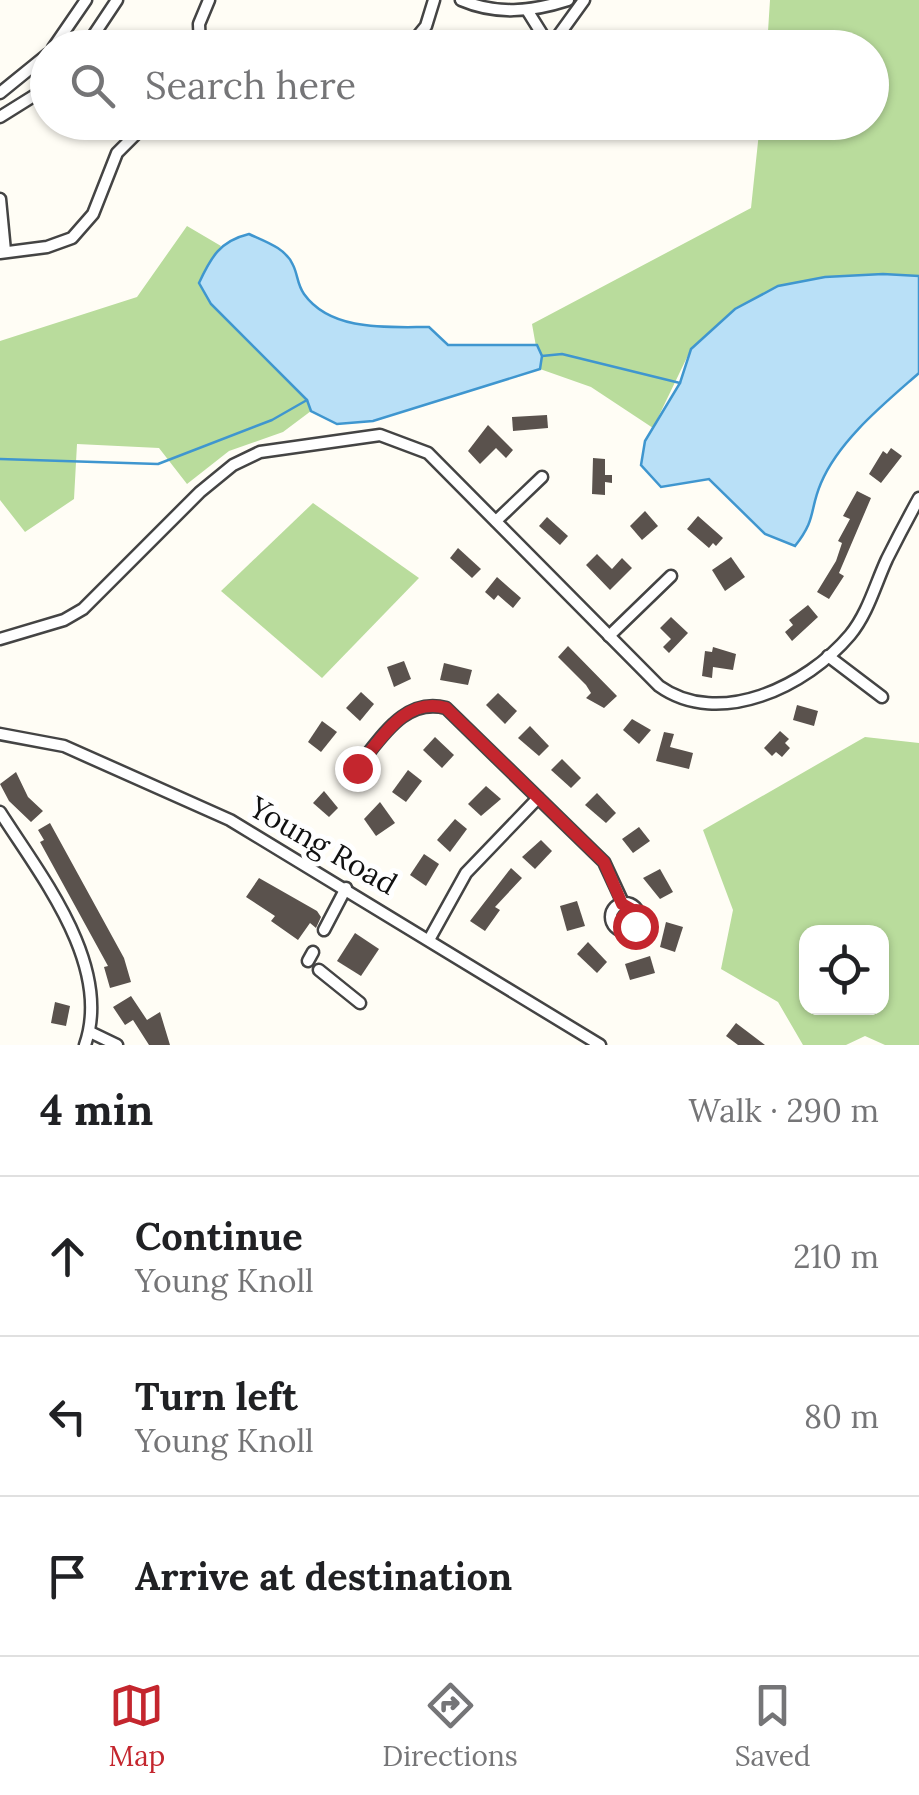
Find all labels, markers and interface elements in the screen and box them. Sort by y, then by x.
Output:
search box [30,30,889,140]
icon: search [65,58,120,113]
text: Search here [145,61,356,109]
route end [335,746,381,792]
street label: Young Road [241,787,404,904]
route start [613,904,659,950]
map controls [799,925,889,1015]
button: locate [799,925,889,1015]
text: 4 min [40,1083,153,1137]
text: Walk · 290 m [689,1090,879,1131]
text: Continue [135,1212,303,1260]
icon: ahead [40,1229,95,1284]
text: 210 m [793,1236,879,1277]
text: Young Knoll [135,1260,314,1301]
text: Turn left [135,1372,298,1420]
icon: left [40,1389,95,1444]
text: 80 m [804,1396,879,1437]
text: Young Knoll [135,1420,314,1461]
icon: arrive [40,1549,95,1604]
text: Arrive at destination [135,1552,512,1600]
tab: Map [108,1678,165,1774]
tab: Directions [382,1678,518,1774]
tab: Saved [735,1678,811,1774]

